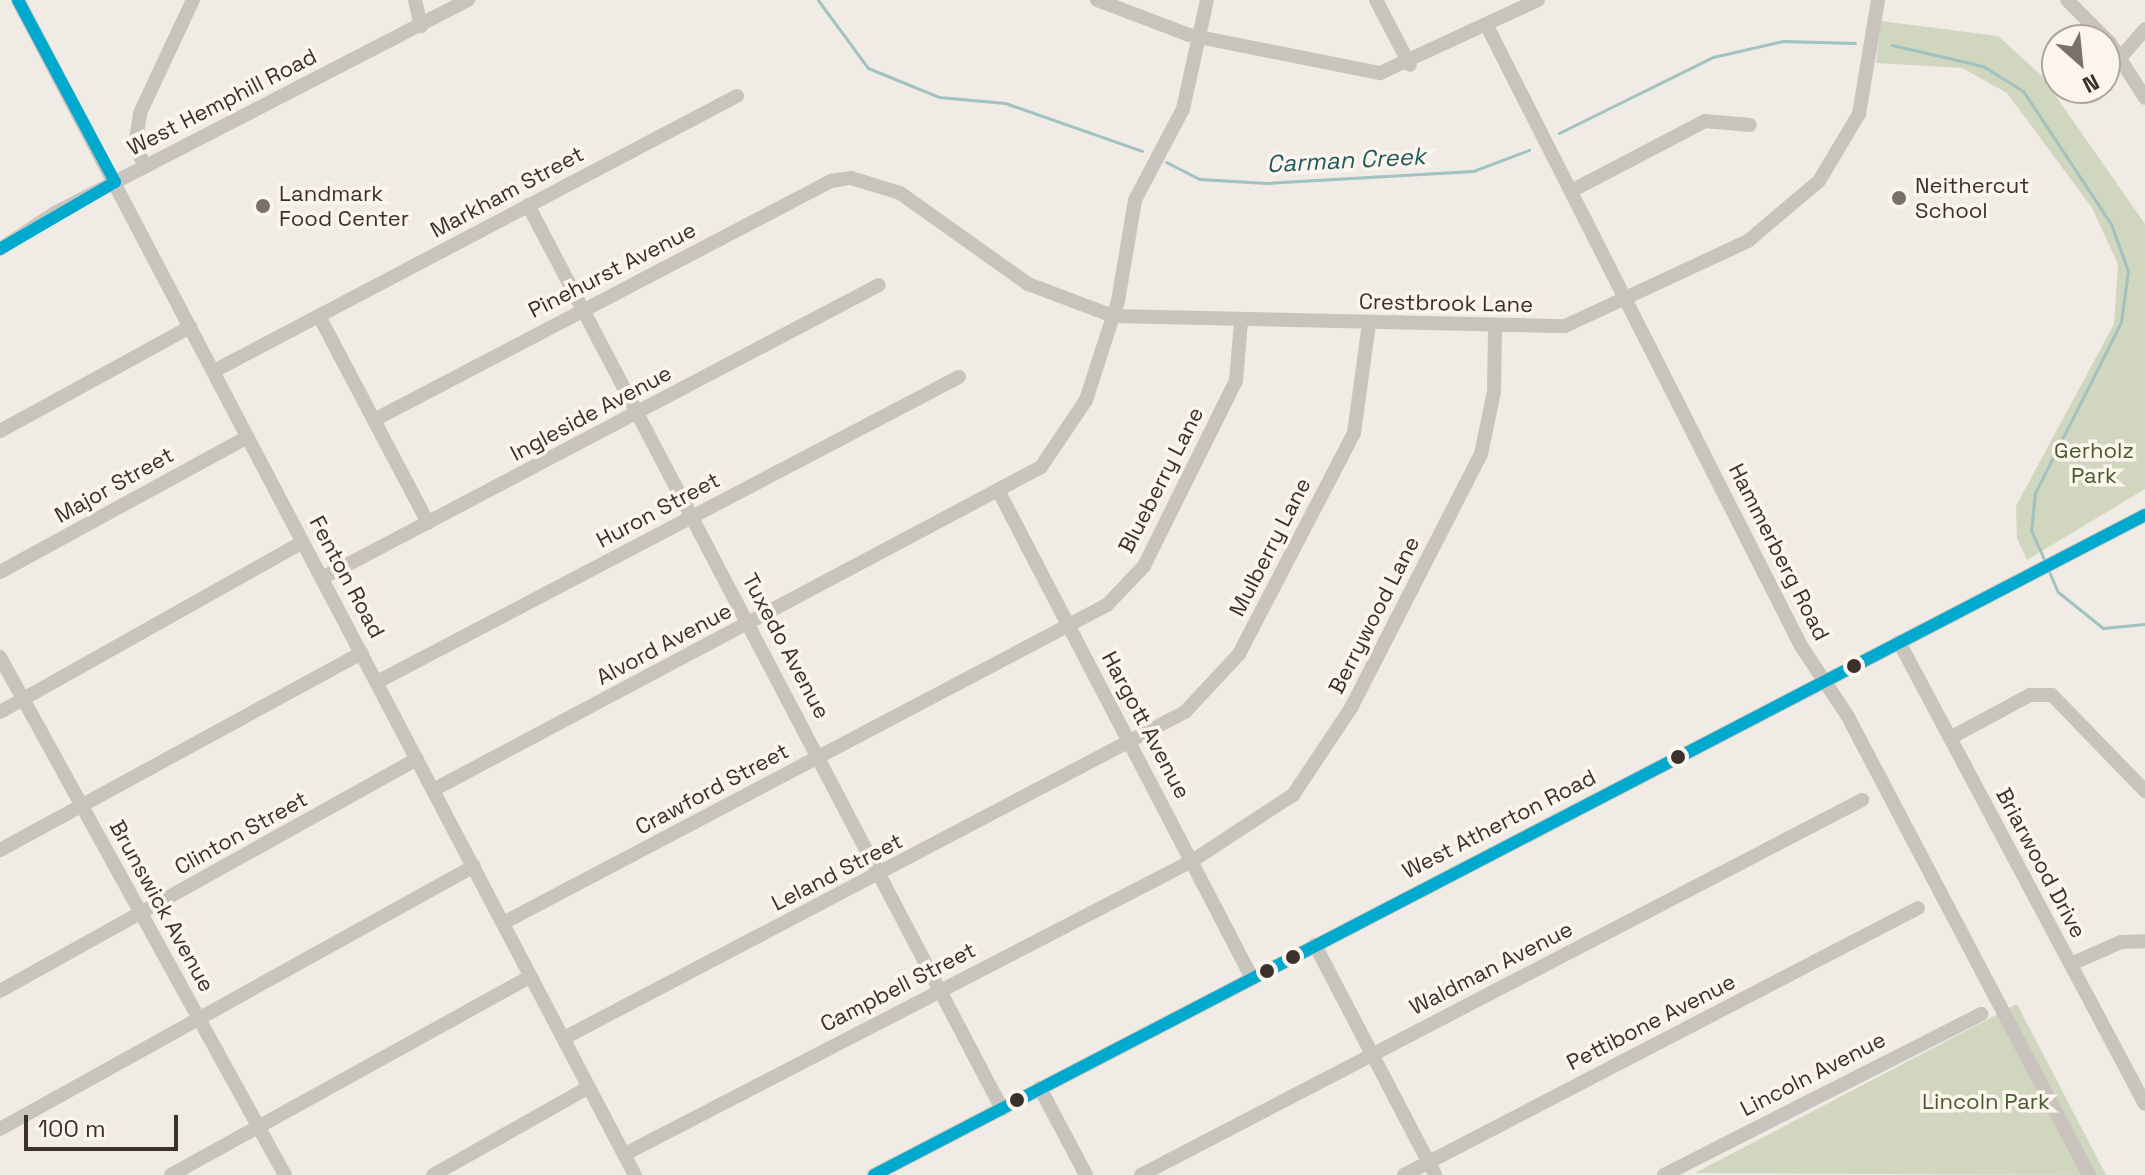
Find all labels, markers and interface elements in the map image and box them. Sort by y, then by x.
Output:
north arrow [2041,24,2121,104]
street label: West Hemphill Road [123,43,321,161]
text: N [2078,68,2104,99]
street label: Markham Street [426,140,588,244]
water label: Carman Creek [1266,141,1426,179]
place label: Neithercut School [1915,172,2029,224]
place label: Landmark Food Center [279,180,409,232]
marker: Neithercut School [1890,189,1908,207]
marker: Landmark Food Center [254,197,272,215]
street label: Pinehurst Avenue [524,216,700,324]
street label: Crestbrook Lane [1359,288,1533,318]
street label: Ingleside Avenue [506,359,676,467]
street label: Blueberry Lane [1113,403,1209,557]
park label: Gerholz Park [2054,437,2134,488]
street label: Major Street [50,441,178,529]
street label: Hammerberg Road [1723,459,1835,645]
street label: Huron Street [592,466,724,554]
street label: Mulberry Lane [1224,473,1316,621]
street label: Fenton Road [304,511,390,643]
street label: Berrywood Lane [1323,532,1425,698]
street label: Tuxedo Avenue [737,569,835,723]
street label: Alvord Avenue [592,597,736,691]
street label: Hargott Avenue [1096,647,1196,803]
unlabelled marker [1846,658,1862,674]
street label: Crawford Street [631,737,793,841]
unlabelled marker [1670,749,1686,765]
street label: West Atherton Road [1398,764,1600,884]
street label: Briarwood Drive [1990,783,2092,943]
street label: Clinton Street [170,786,312,880]
street label: Brunswick Avenue [104,815,220,997]
street label: Leland Street [767,828,907,916]
street label: Waldman Avenue [1405,915,1577,1021]
street label: Campbell Street [816,936,980,1038]
unlabelled marker [1285,949,1301,965]
unlabelled marker [1259,963,1275,979]
street label: Pettibone Avenue [1562,968,1740,1076]
street label: Lincoln Avenue [1736,1026,1890,1122]
park label: Lincoln Park [1922,1089,2050,1115]
unlabelled marker [1009,1092,1025,1108]
scale bar [28,1099,182,1149]
text: 100 m [38,1113,106,1144]

